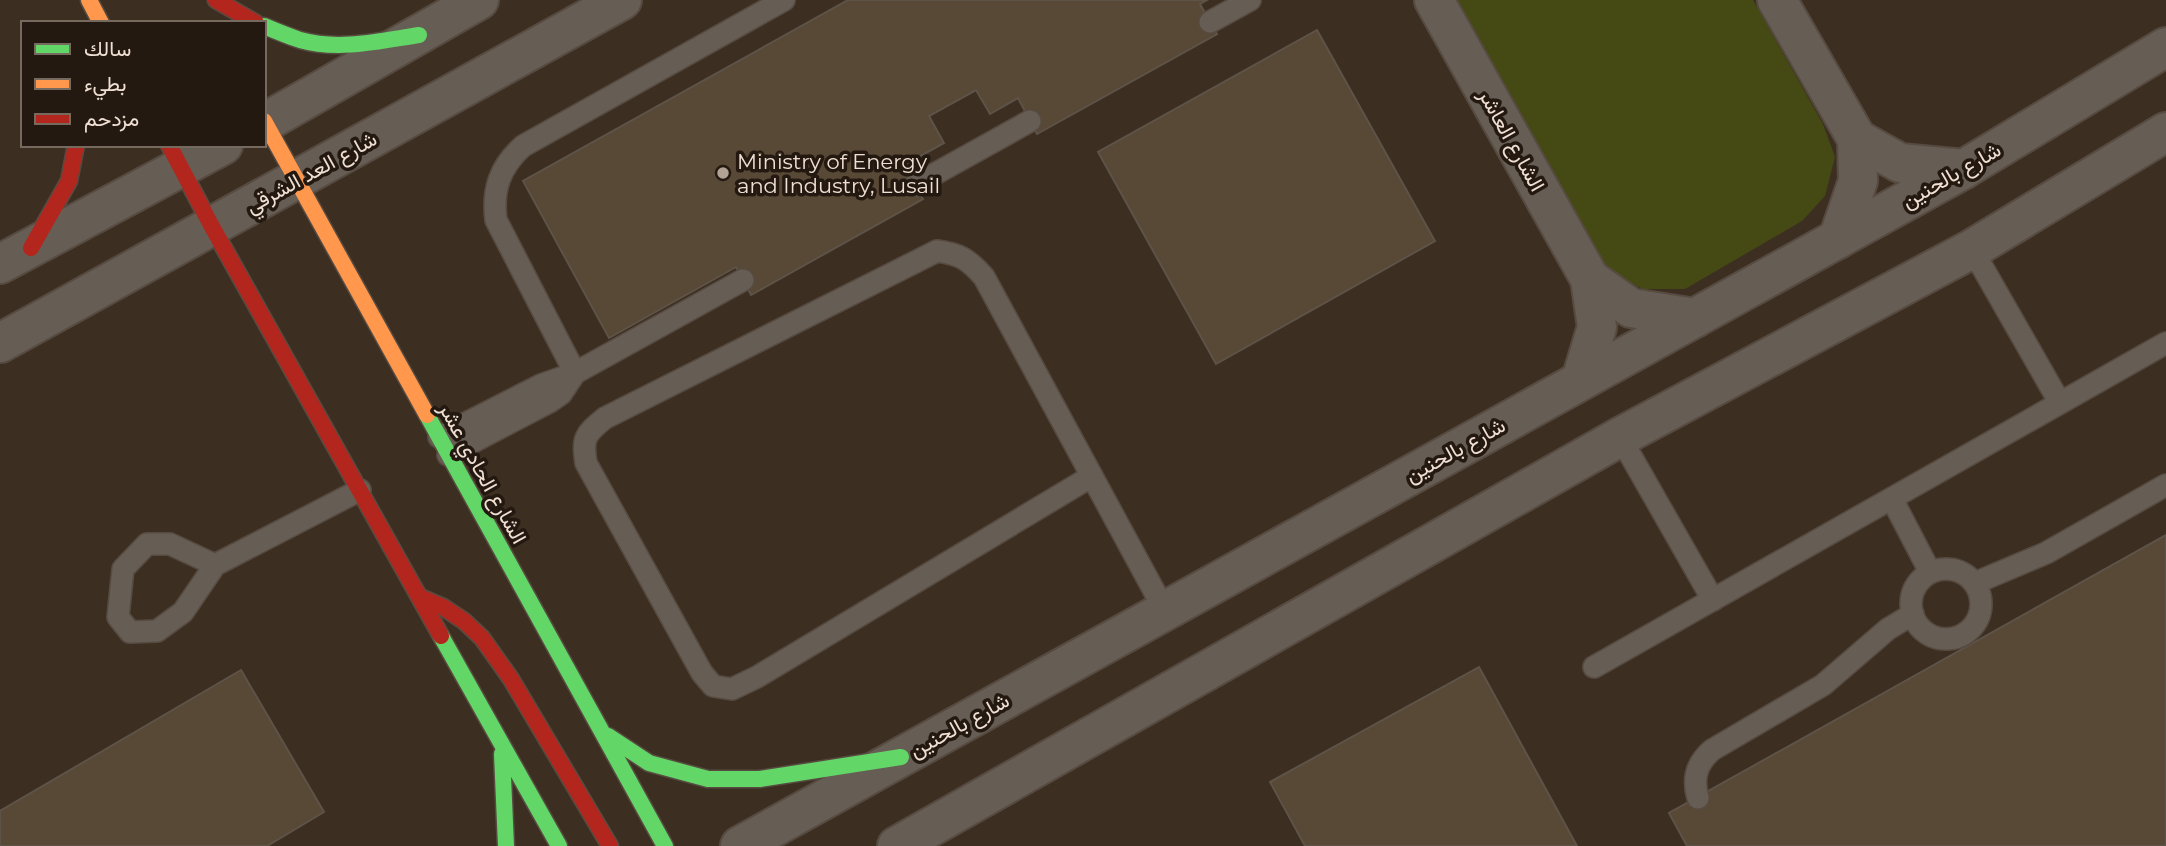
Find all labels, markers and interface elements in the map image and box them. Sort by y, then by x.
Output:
legend [21,21,266,147]
text: سالك [84,36,131,61]
text: بطيء [84,71,127,101]
street label: الشارع العاشر [1471,84,1550,196]
text: مزدحم [84,106,139,133]
street label: شارع العد الشرقي [241,126,383,223]
street label: شارع بالحنين [1897,137,2006,215]
place label: Ministry of Energy and Industry, Lusail [737,149,940,198]
marker: Ministry of Energy and Industry, Lusail [715,165,731,181]
street label: الشارع الحادي عشر [429,397,532,550]
street label: شارع بالحنين [1401,412,1510,489]
street label: شارع بالحنين [905,687,1014,764]

